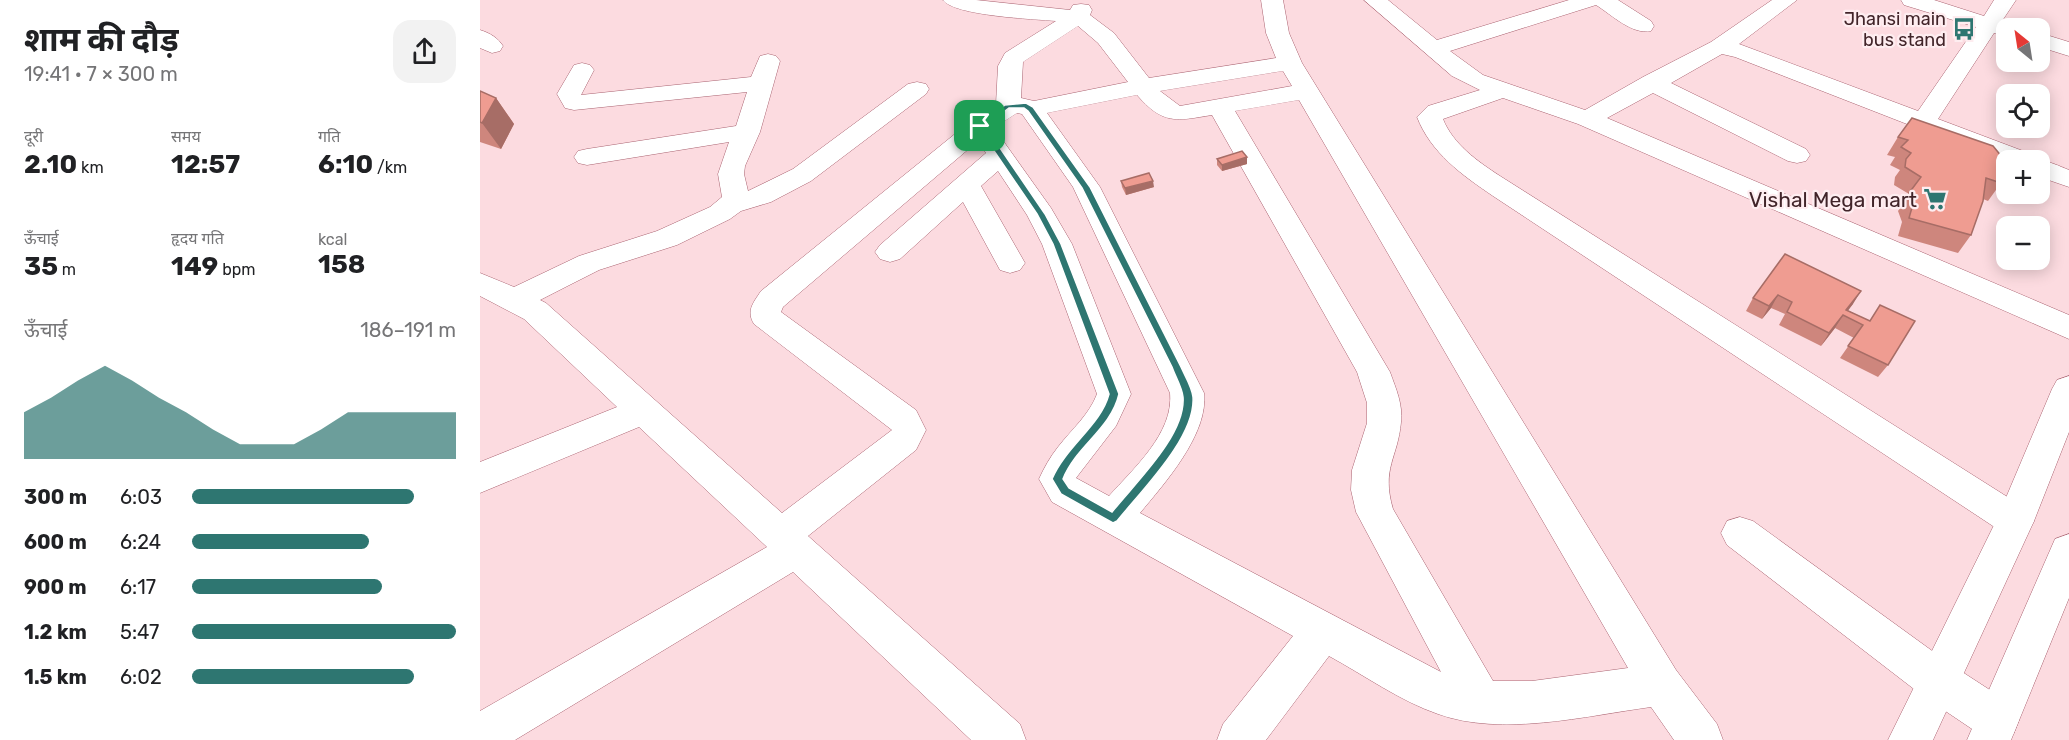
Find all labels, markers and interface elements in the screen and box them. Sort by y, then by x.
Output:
place label: Jhansi main bus stand [1844,8,1946,51]
bus stop icon: Jhansi main bus stand [1951,16,1977,42]
north arrow [1996,18,2050,72]
map controls [1996,18,2050,270]
text: शाम की दौड़ [24,20,178,59]
button: share [393,20,456,83]
text: 19:41 · 7 × 300 m [24,62,178,86]
button: locate [1996,84,2050,138]
pin [954,100,1005,151]
icon: arrive [963,109,996,142]
text: दूरी [24,127,43,146]
text: समय [171,127,201,146]
text: गति [318,127,340,146]
text: 2.10 [24,149,77,180]
text: 12:57 [171,149,240,180]
text: 6:10 [318,149,373,180]
button: + [1996,150,2050,204]
text: km [77,158,104,177]
text: /km [373,158,407,177]
supermarket icon: Vishal Mega mart [1922,186,1948,212]
place label: Vishal Mega mart [1749,187,1917,212]
button: − [1996,216,2050,270]
text: ऊँचाई [24,229,59,248]
text: हृदय गति [171,229,224,248]
text: kcal [318,230,347,249]
text: 158 [318,249,365,280]
text: 35 [24,251,58,282]
text: 149 [171,251,218,282]
text: m [58,260,76,279]
text: bpm [218,260,255,279]
text: ऊँचाई [24,318,67,342]
text: 186–191 m [360,318,456,342]
text: 300 m [24,485,87,509]
text: 6:03 [120,485,162,509]
text: 600 m [24,530,87,554]
text: 6:24 [120,530,161,554]
text: 900 m [24,575,87,599]
text: 6:17 [120,575,156,599]
text: 1.2 km [24,620,87,644]
text: 5:47 [120,620,159,644]
text: 1.5 km [24,665,87,689]
text: 6:02 [120,665,162,689]

